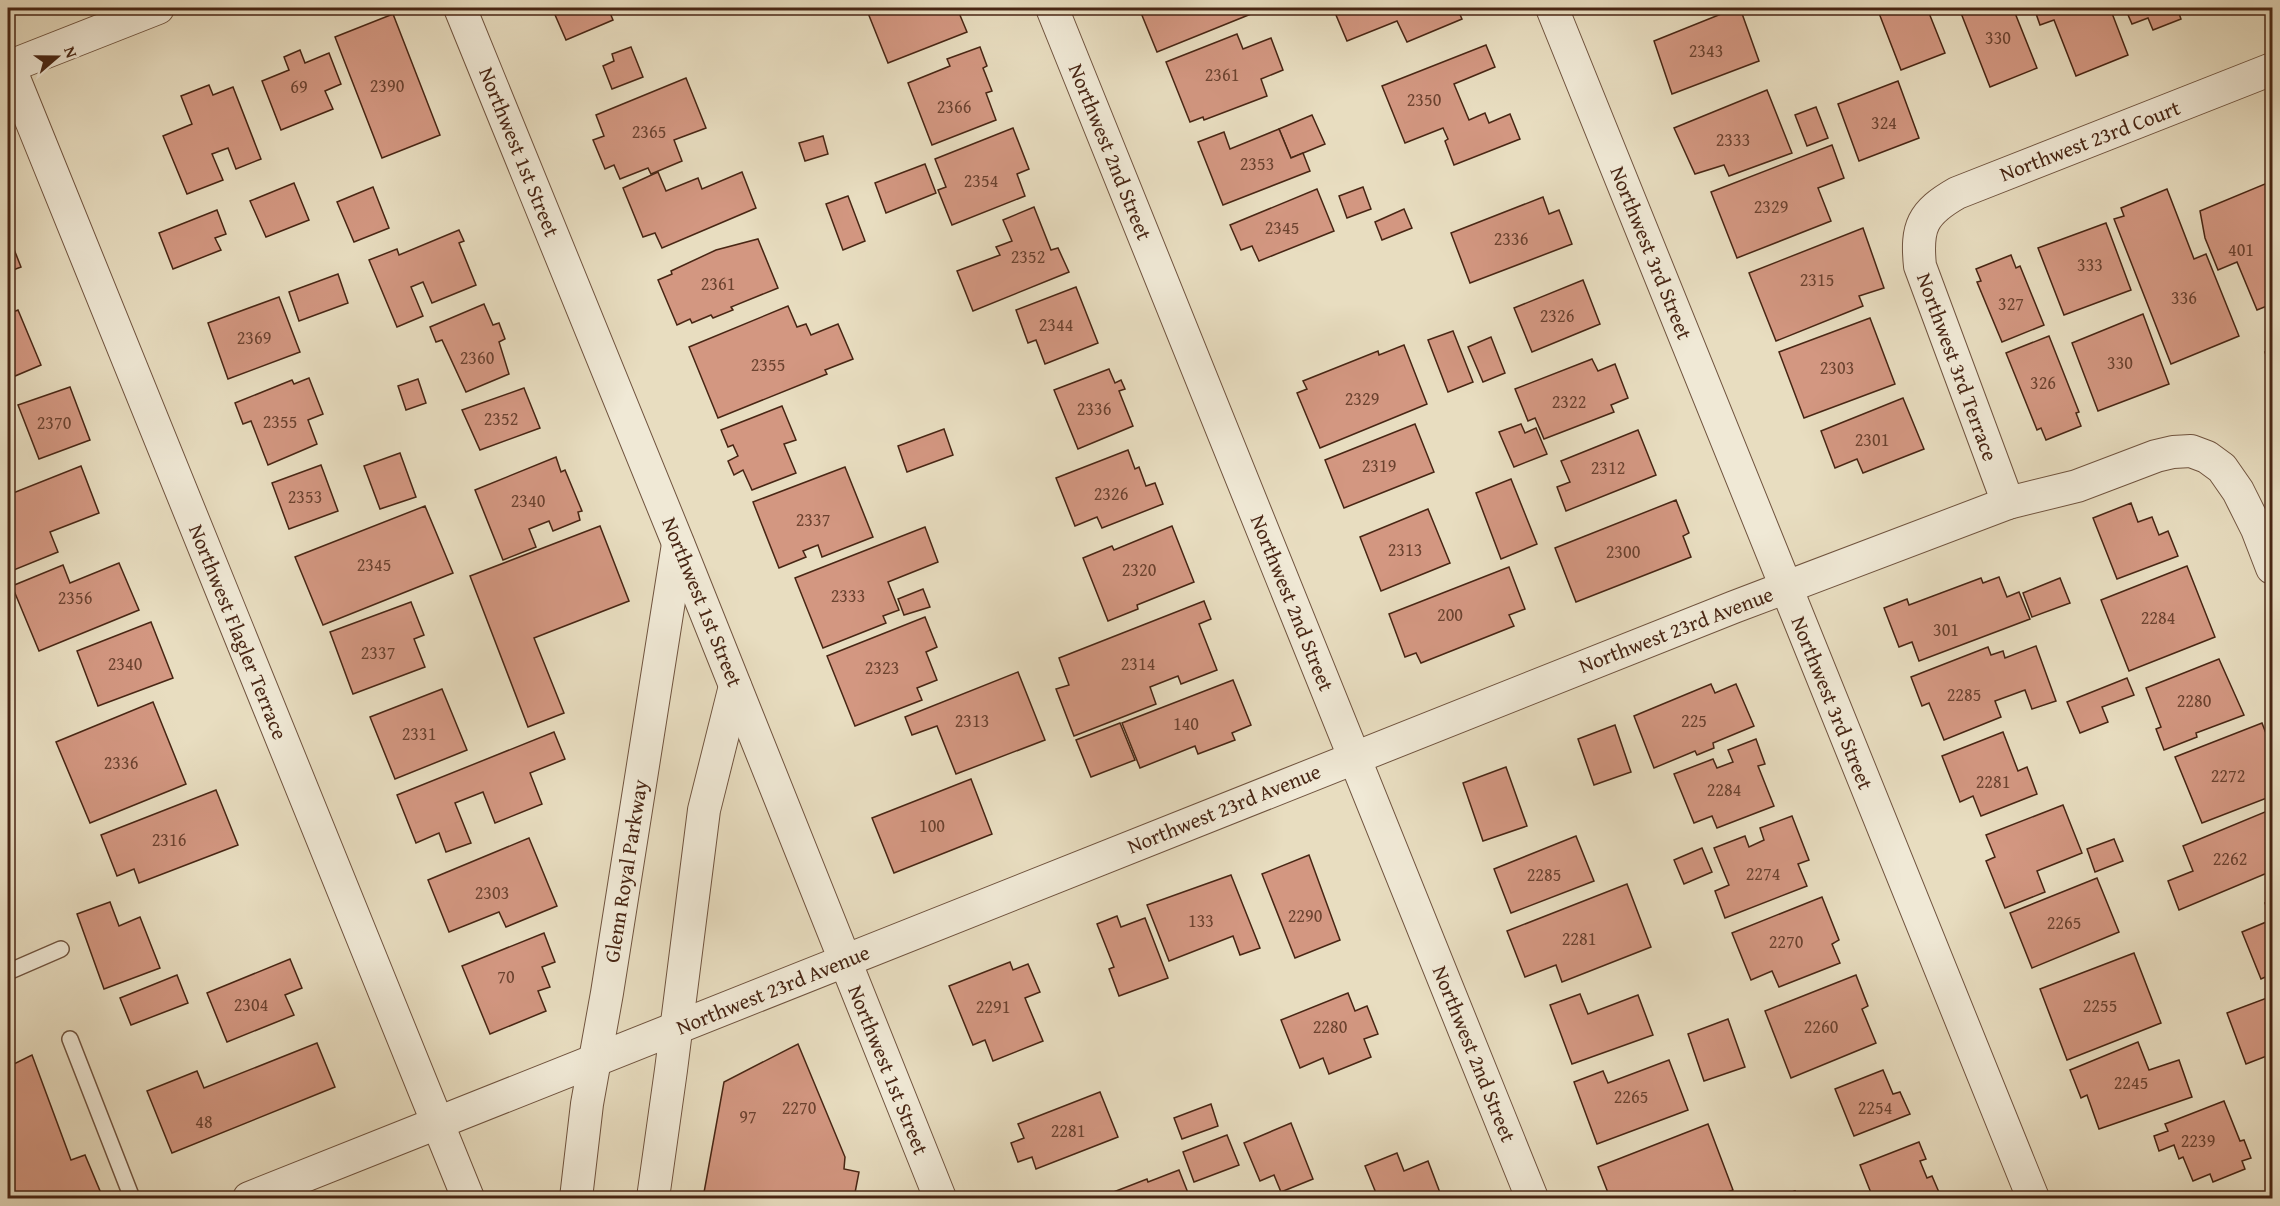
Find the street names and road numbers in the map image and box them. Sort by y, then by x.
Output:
street label: Northwest 2nd Street [1061,59,1160,245]
street label: Northwest 1st Street [471,62,568,242]
street label: Northwest 23rd Court [1995,92,2185,189]
street label: Northwest 3rd Street [1603,161,1701,345]
street label: Northwest 3rd Terrace [1909,268,2006,465]
street label: Northwest 2nd Street [1243,510,1342,696]
street label: Northwest 1st Street [654,512,751,692]
street label: Northwest Flagler Terrace [181,520,296,744]
street label: Northwest 23rd Avenue [1574,578,1778,681]
street label: Northwest 3rd Street [1784,611,1882,795]
street label: Northwest 23rd Avenue [1122,756,1325,862]
street label: Glenn Royal Parkway [596,776,655,965]
street label: Northwest 23rd Avenue [671,937,874,1043]
street label: Northwest 2nd Street [1425,961,1524,1147]
street label: Northwest 1st Street [840,980,937,1160]

